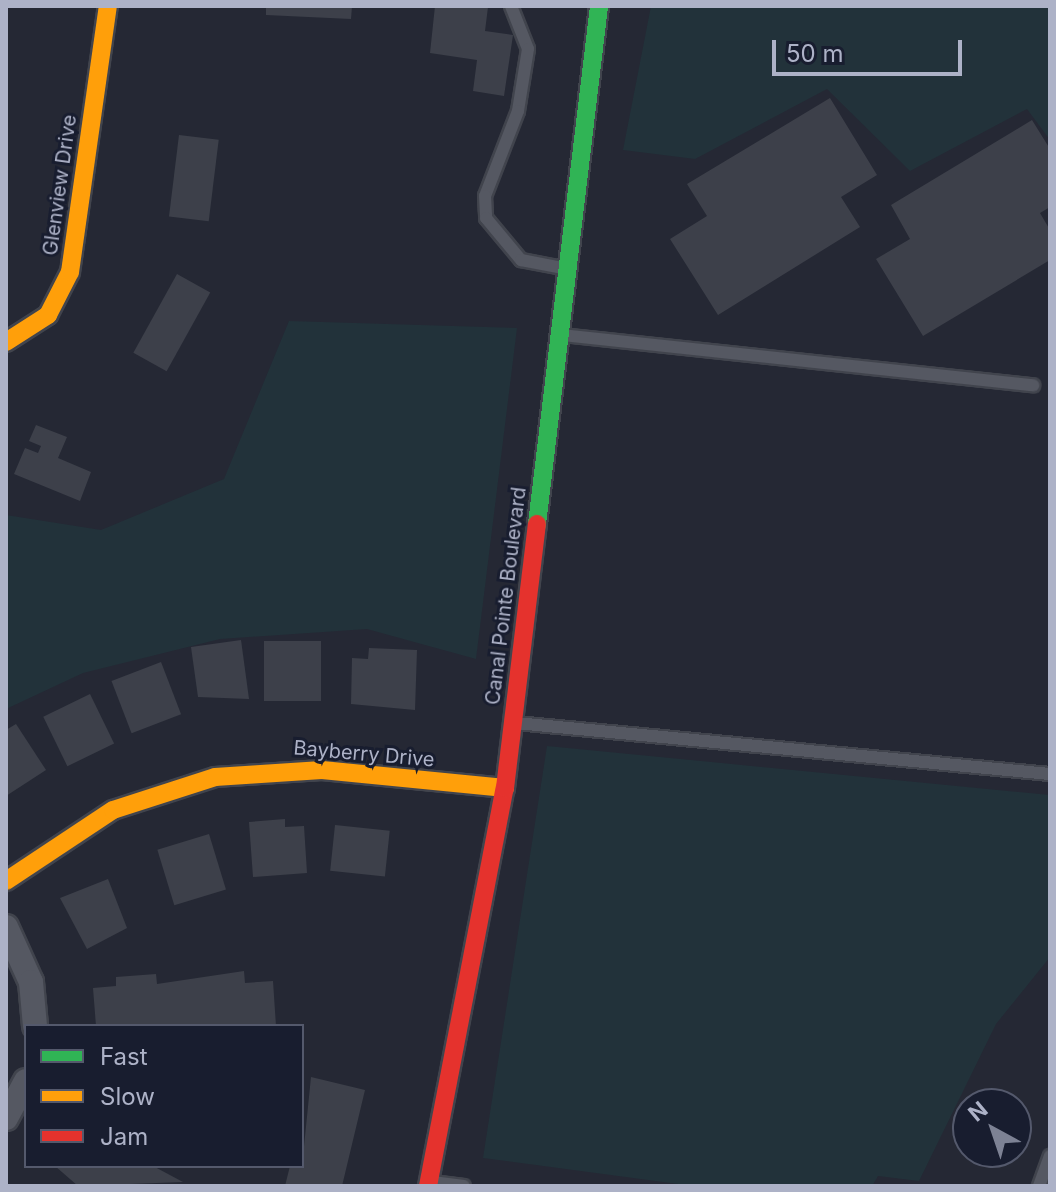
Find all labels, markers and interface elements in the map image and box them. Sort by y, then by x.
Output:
scale bar [776,24,966,74]
text: 50 m [786,39,844,68]
street label: Glenview Drive [38,113,82,257]
street label: Canal Pointe Boulevard [481,486,531,706]
street label: Bayberry Drive [293,736,435,772]
legend [24,1024,304,1168]
text: Fast [100,1042,148,1071]
text: Slow [100,1082,155,1111]
north arrow [952,1088,1032,1168]
text: N [963,1096,993,1126]
text: Jam [100,1122,148,1151]

